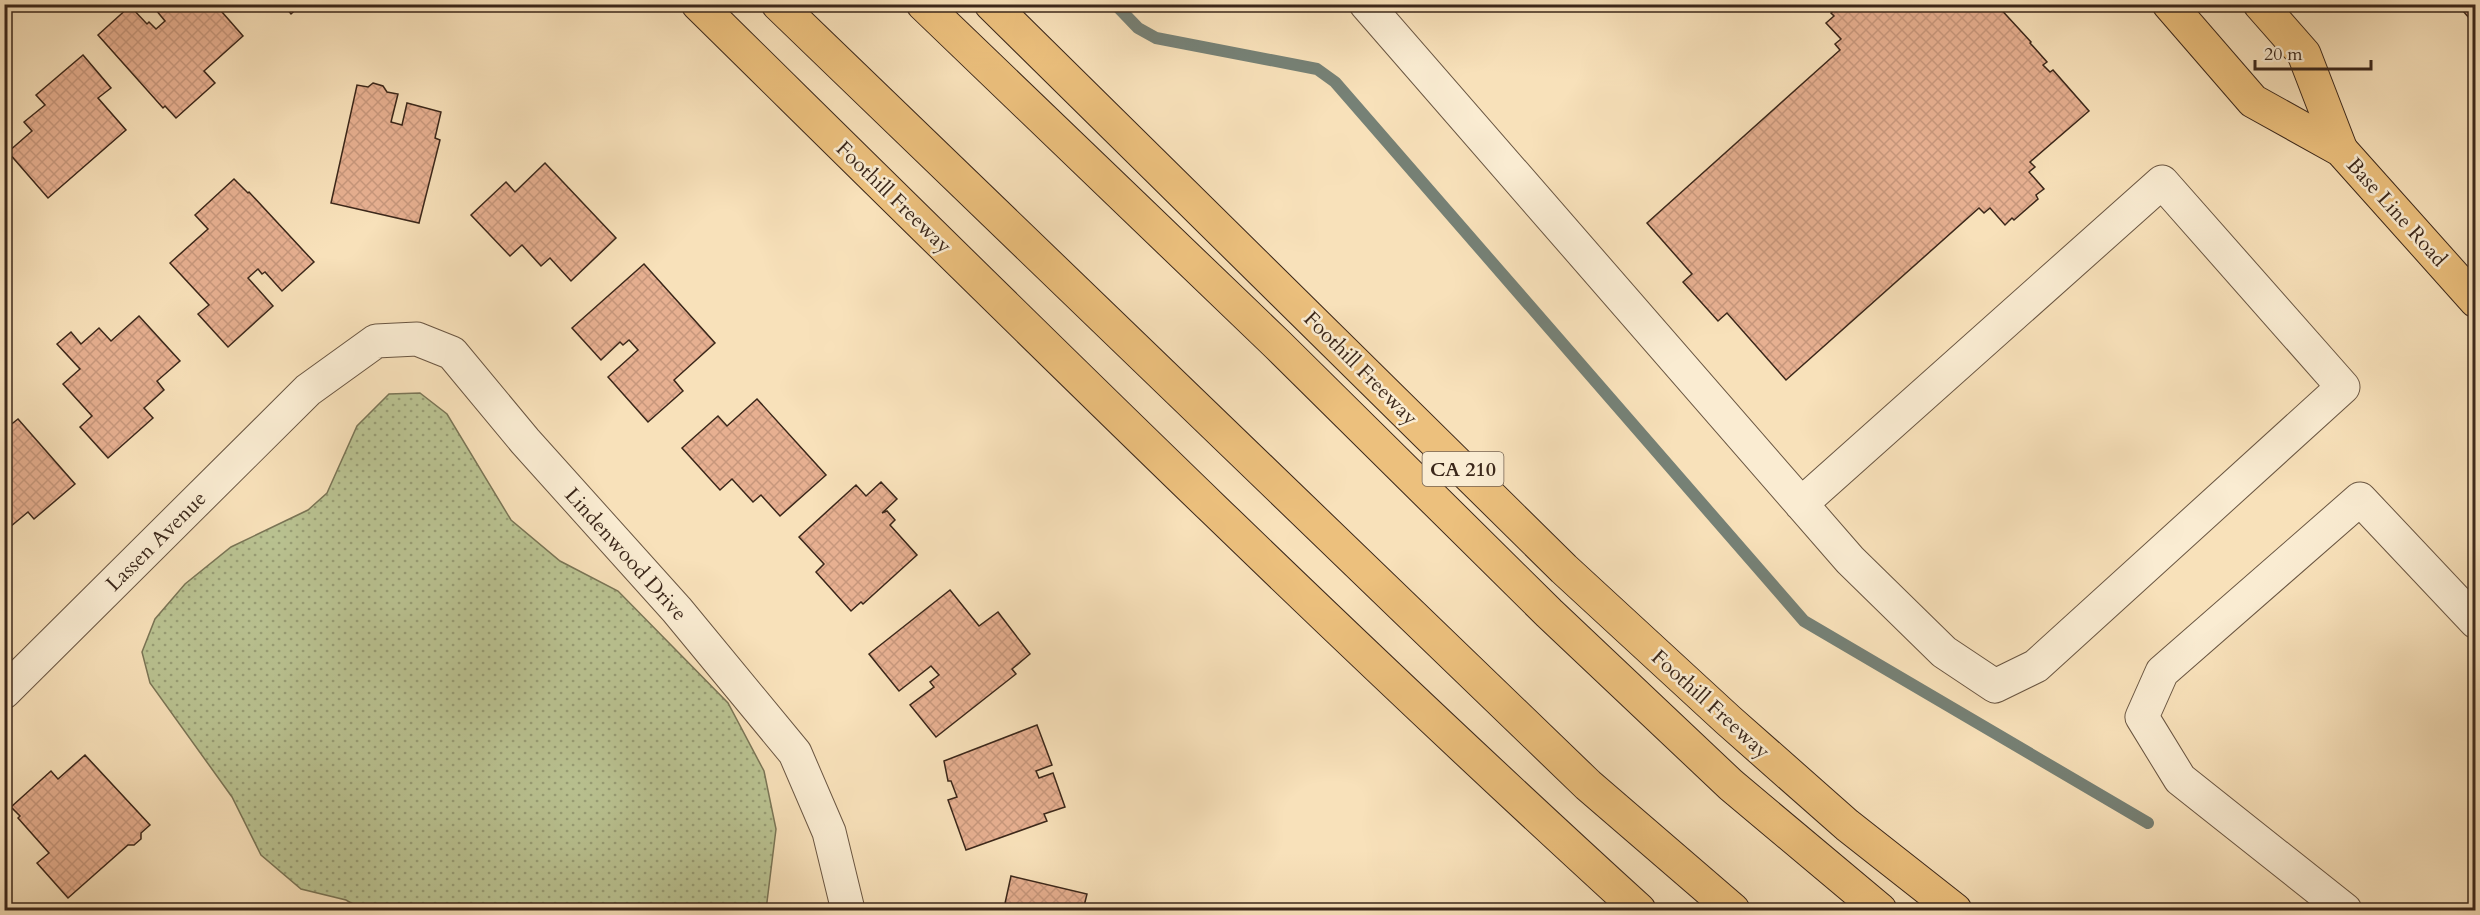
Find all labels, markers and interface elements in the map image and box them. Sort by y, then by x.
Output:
scale bar [2255,33,2370,71]
text: 20 m [2264,42,2303,67]
street label: Foothill Freeway [829,135,958,260]
street label: Base Line Road [2340,152,2453,273]
street label: Foothill Freeway [1297,305,1424,432]
road number: CA 210 [1422,452,1504,486]
street label: Lindenwood Drive [558,481,693,627]
street label: Lassen Avenue [100,485,213,598]
street label: Foothill Freeway [1645,643,1776,766]

